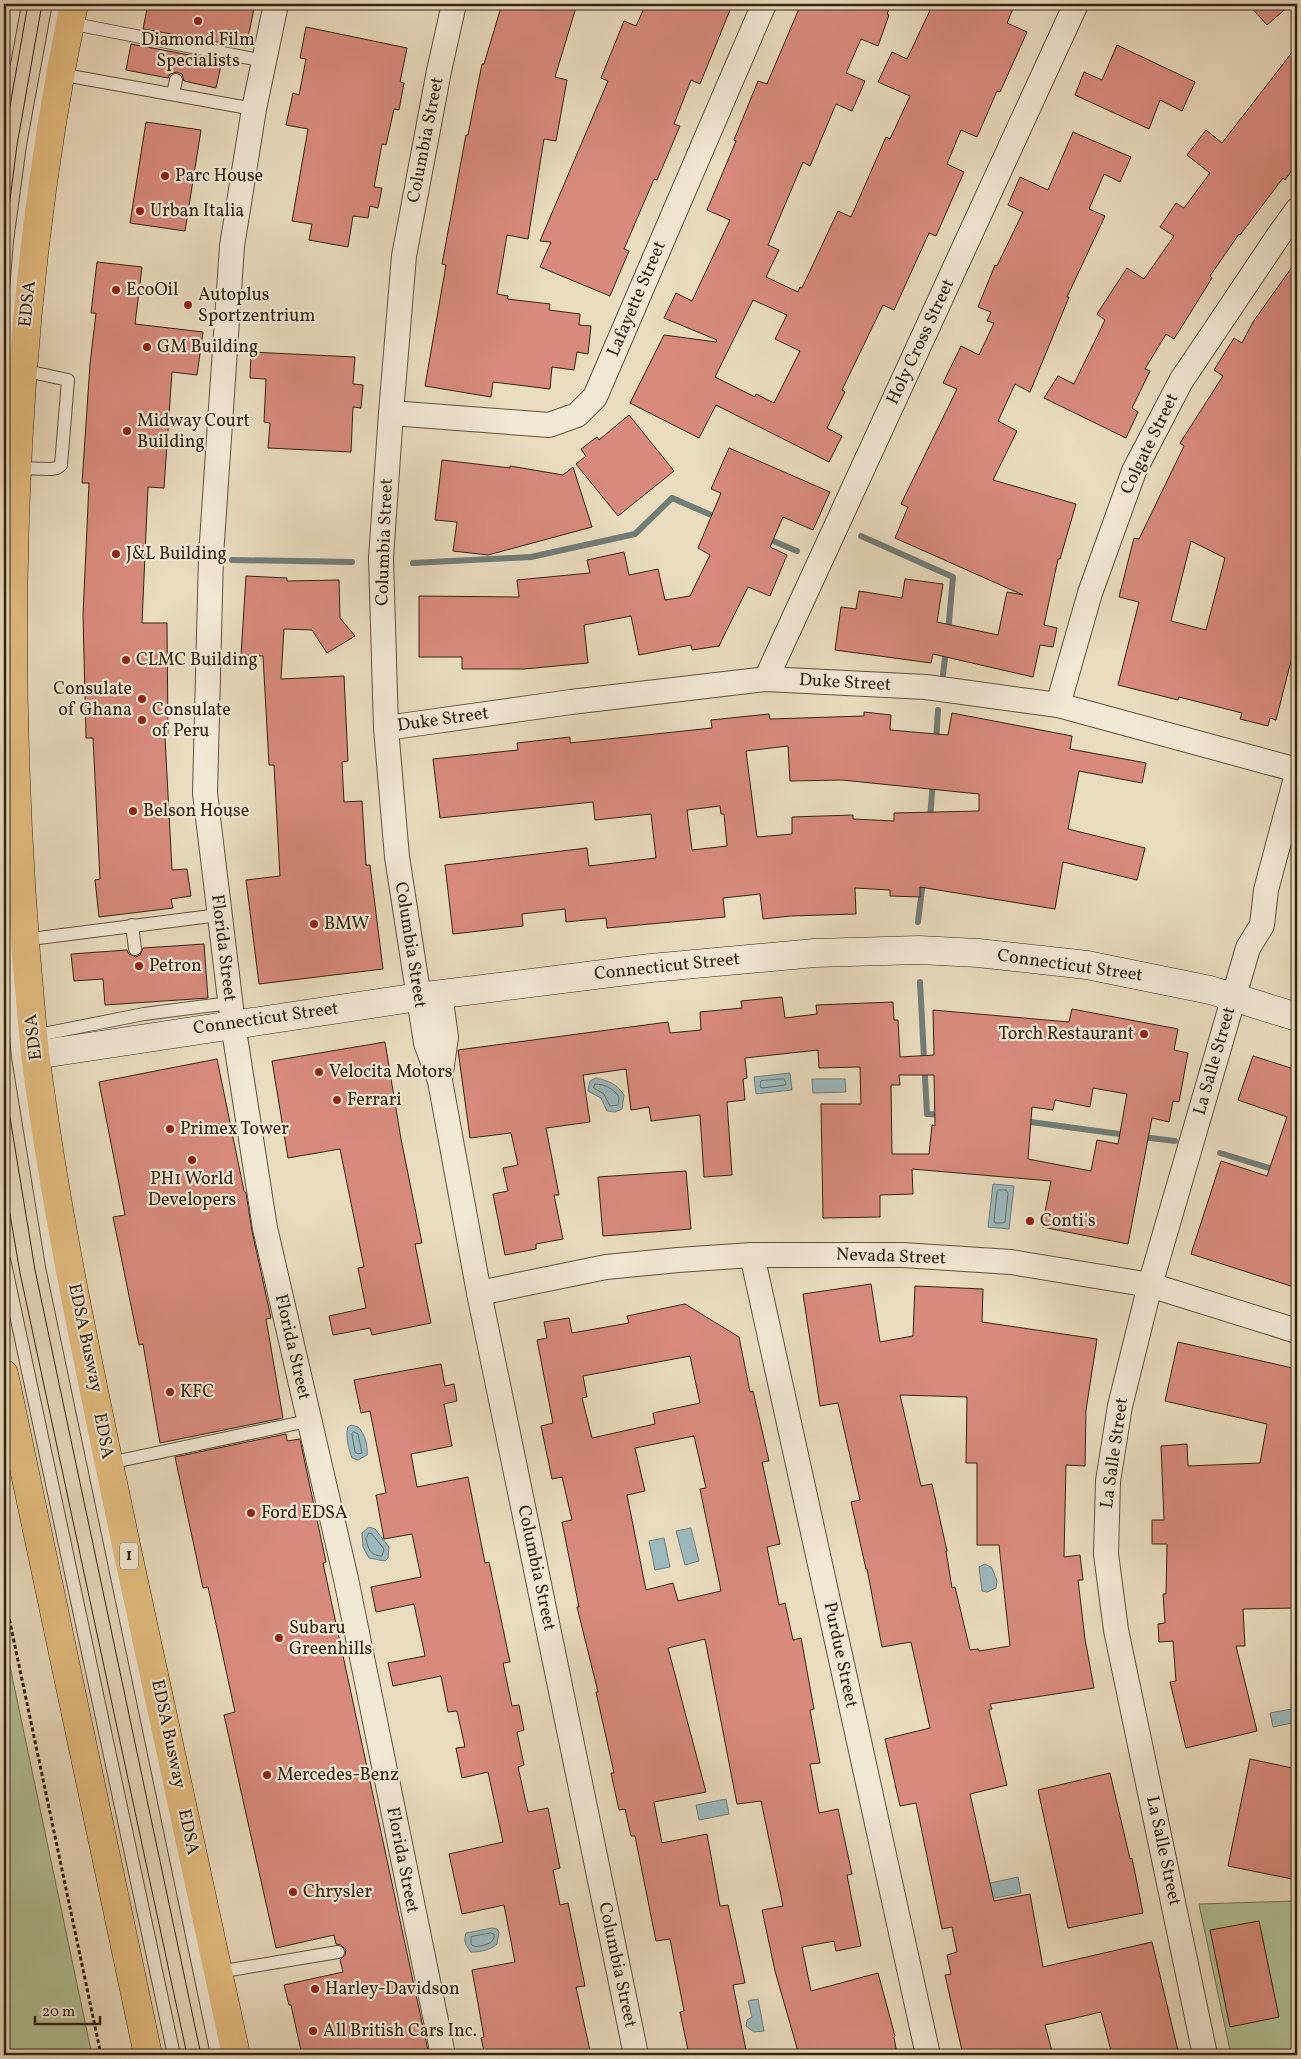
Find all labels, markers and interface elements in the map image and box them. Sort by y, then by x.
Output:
marker: Diamond Film Specialists [192,15,204,27]
place label: Diamond Film Specialists [141,28,255,74]
street label: Columbia Street [402,75,450,205]
place label: Parc House [175,164,263,189]
marker: Parc House [159,170,171,182]
place label: Urban Italia [150,199,244,224]
marker: Urban Italia [134,205,146,217]
street label: Lafayette Street [601,237,673,361]
street label: Holy Cross Street [881,275,961,409]
place label: EcoOil [126,278,178,303]
street label: EDSA [13,279,43,328]
place label: Autoplus Sportzentrium [198,283,315,329]
marker: EcoOil [110,284,122,296]
marker: Autoplus Sportzentrium [182,299,194,311]
place label: GM Building [157,335,258,360]
marker: GM Building [141,341,153,353]
street label: Colgate Street [1115,389,1185,499]
place label: Midway Court Building [137,409,250,455]
marker: Midway Court Building [121,425,133,437]
street label: Columbia Street [370,478,400,606]
place label: J&L Building [126,542,227,567]
marker: J&L Building [110,548,122,560]
place label: CLMC Building [136,648,258,673]
marker: CLMC Building [120,654,132,666]
street label: Duke Street [798,668,892,698]
place label: Consulate of Ghana [53,677,132,723]
marker: Consulate of Ghana [136,693,148,705]
place label: Consulate of Peru [152,698,231,744]
street label: Duke Street [396,701,490,739]
marker: Consulate of Peru [136,714,148,726]
place label: Belson House [143,799,249,824]
marker: Belson House [127,805,139,817]
street label: Columbia Street [388,880,432,1010]
street label: Florida Street [204,893,242,1003]
place label: BMW [324,912,369,937]
marker: BMW [308,918,320,930]
street label: Connecticut Street [996,943,1144,989]
street label: Connecticut Street [593,947,741,987]
place label: Petron [149,954,202,979]
marker: Petron [133,960,145,972]
street label: Connecticut Street [192,996,340,1042]
street label: La Salle Street [1188,1004,1242,1118]
street label: EDSA [19,1012,49,1062]
place label: Torch Restaurant [998,1022,1134,1047]
marker: Torch Restaurant [1138,1028,1150,1040]
place label: Velocita Motors [329,1060,452,1085]
marker: Velocita Motors [313,1066,325,1078]
place label: Ferrari [347,1088,402,1113]
marker: Ferrari [331,1094,343,1106]
place label: Primex Tower [180,1117,289,1142]
marker: Primex Tower [164,1123,176,1135]
marker: PH1 World Developers [186,1154,198,1166]
place label: PH1 World Developers [148,1167,236,1213]
place label: Conti's [1040,1209,1096,1234]
marker: Conti's [1024,1215,1036,1227]
street label: Nevada Street [836,1243,946,1271]
street label: EDSA Busway [61,1281,109,1395]
street label: Florida Street [268,1292,316,1402]
place label: KFC [180,1380,214,1405]
marker: KFC [164,1386,176,1398]
street label: La Salle Street [1095,1396,1135,1510]
street label: EDSA [86,1411,120,1462]
place label: Ford EDSA [261,1501,348,1526]
street label: Columbia Street [511,1503,561,1633]
marker: Ford EDSA [245,1507,257,1519]
road number: 1 [120,1542,138,1570]
street label: Purdue Street [817,1600,863,1710]
place label: Subaru Greenhills [289,1616,372,1662]
marker: Subaru Greenhills [273,1632,285,1644]
street label: EDSA Busway [144,1677,192,1791]
place label: Mercedes-Benz [277,1763,399,1788]
marker: Mercedes-Benz [261,1769,273,1781]
street label: La Salle Street [1139,1794,1187,1908]
street label: Florida Street [379,1805,425,1915]
street label: EDSA [171,1807,205,1858]
place label: Chrysler [303,1880,372,1905]
marker: Chrysler [287,1886,299,1898]
street label: Columbia Street [592,1900,642,2030]
place label: Harley-Davidson [325,1977,460,2002]
marker: Harley-Davidson [309,1983,321,1995]
scale bar [35,1994,100,2026]
text: 20 m [42,2002,75,2023]
place label: All British Cars Inc. [323,2019,477,2044]
marker: All British Cars Inc. [307,2025,319,2037]

